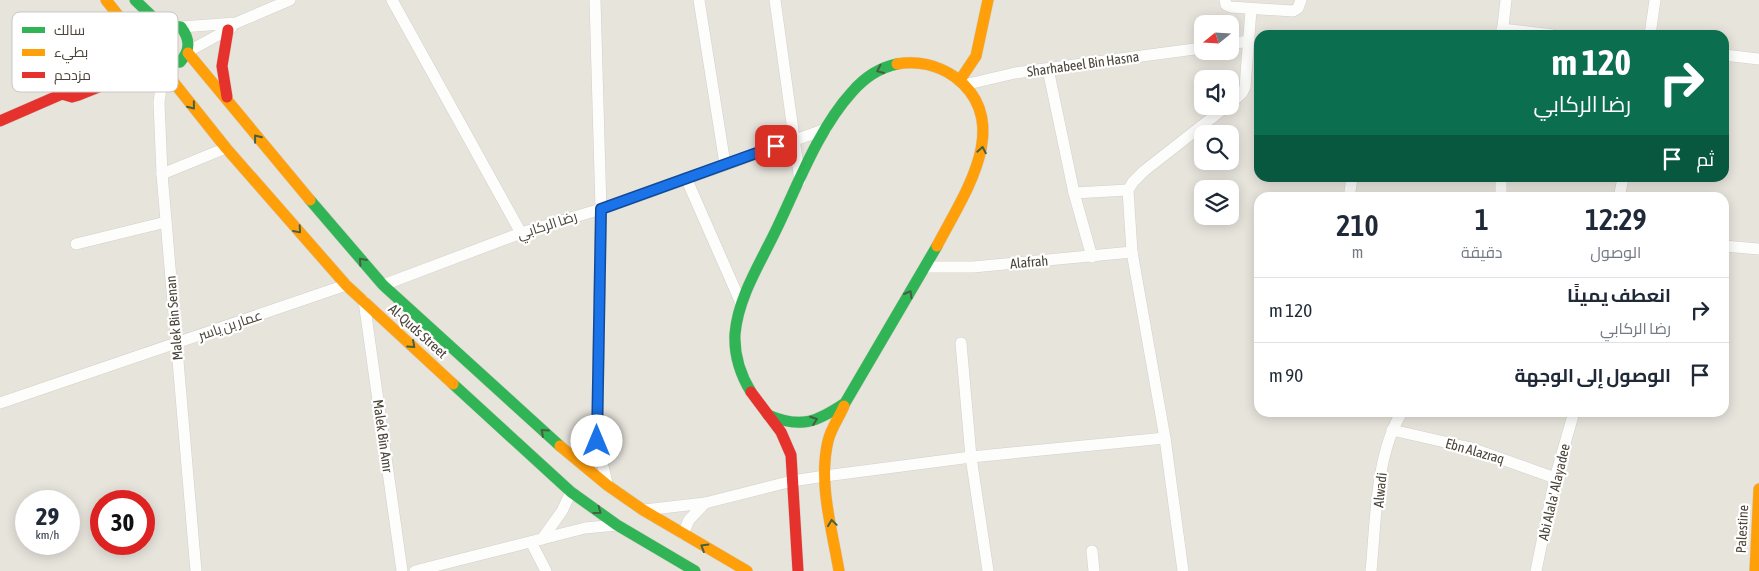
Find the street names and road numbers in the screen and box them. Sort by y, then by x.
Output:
street label: Sharhabeel Bin Hasna [1026,48,1140,80]
street label: رضا الركابي [515,208,580,246]
street label: Alafrah [1009,252,1049,272]
street label: Malek Bin Senan [162,275,186,361]
street label: Al-Quds Street [385,301,451,361]
street label: عمار بن ياسر [195,307,264,344]
street label: Malek Bin Amr [370,398,396,474]
street label: Ebn Alazraq [1444,435,1506,467]
street label: Abi Alala' Alayadee [1535,442,1573,542]
street label: Alwadi [1370,472,1390,508]
street label: Palestine [1733,504,1751,554]

